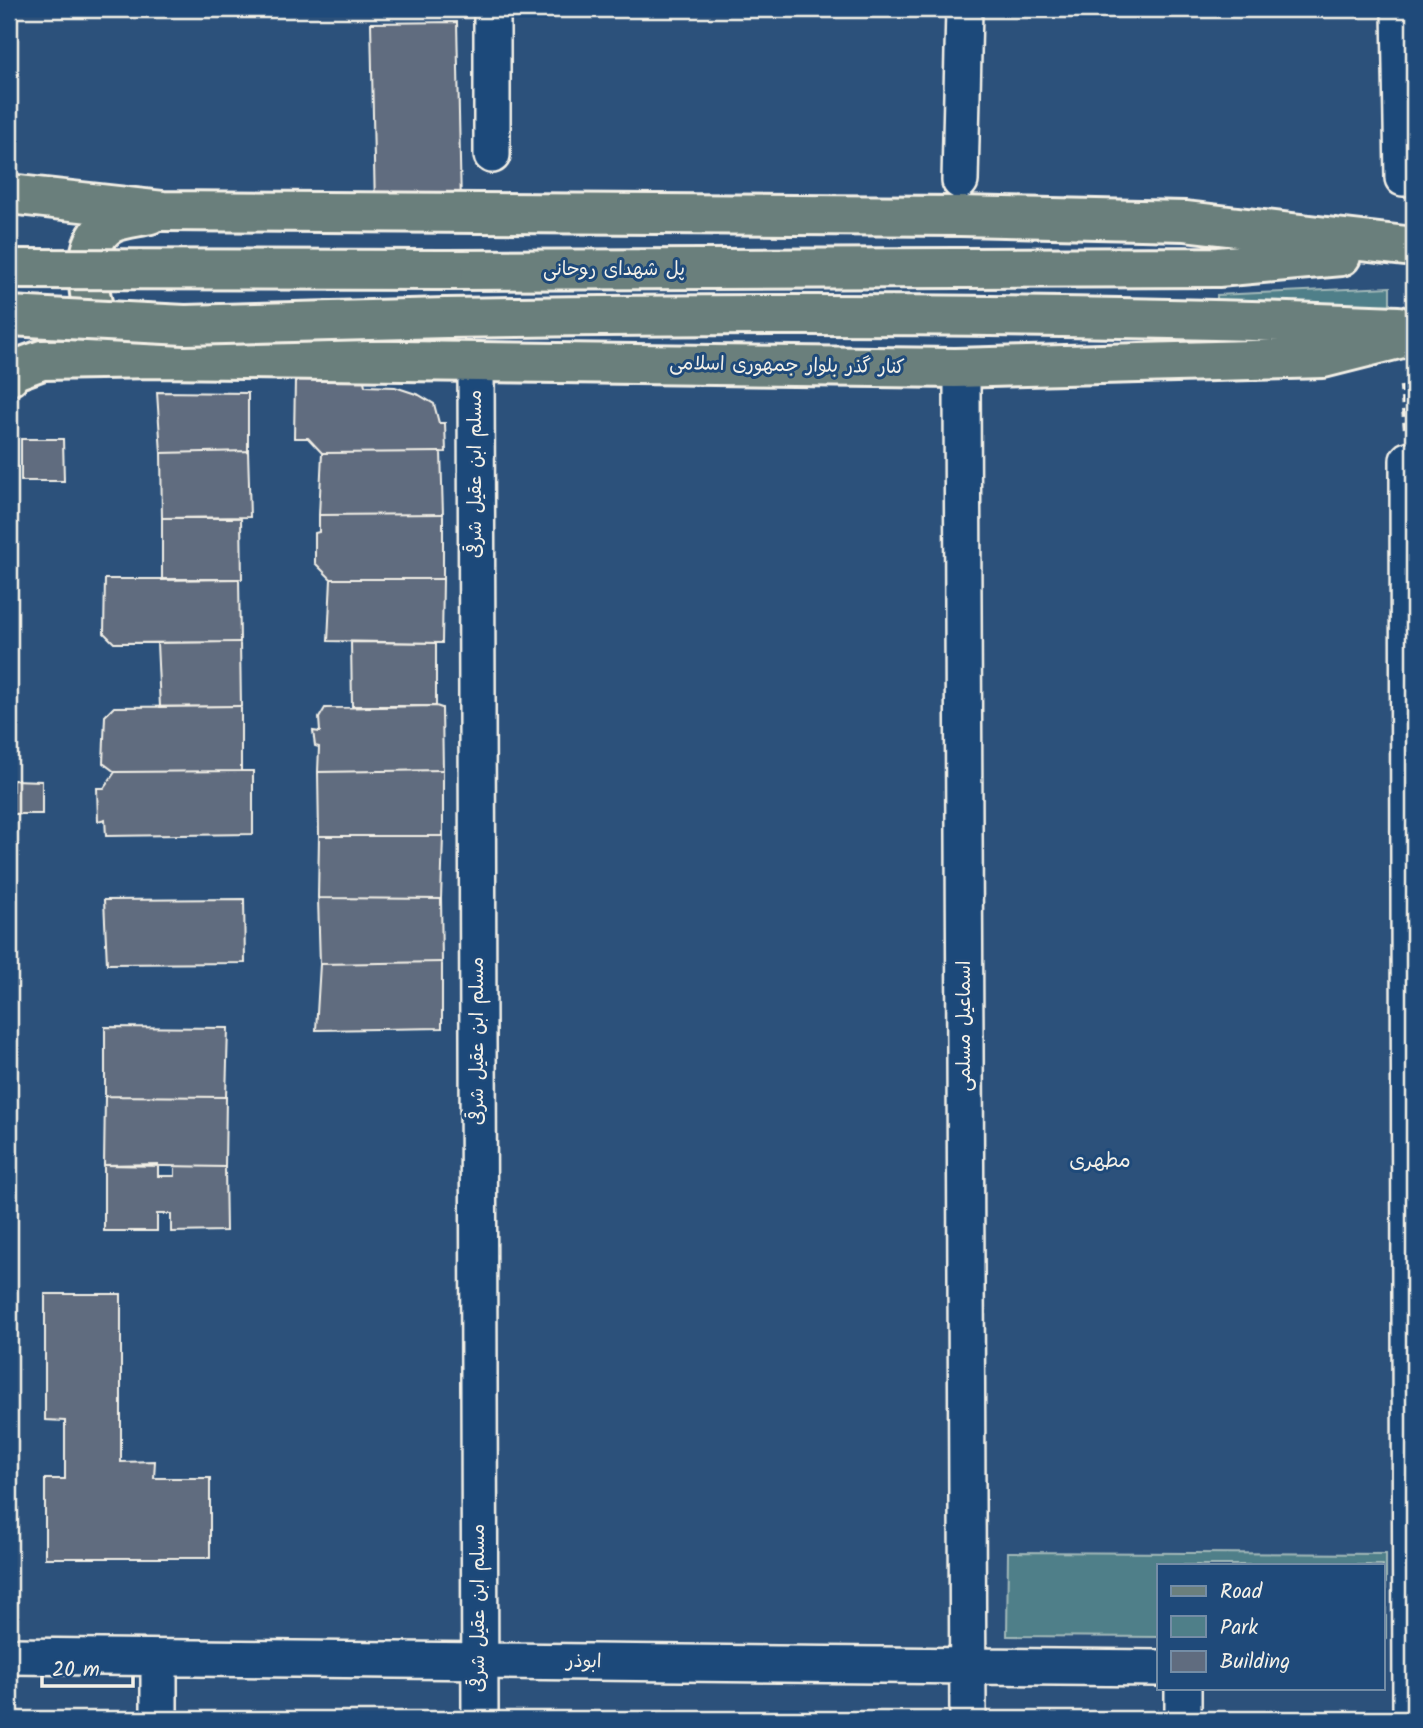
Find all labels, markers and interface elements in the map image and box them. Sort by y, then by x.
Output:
street label: پل شهدای روحانی [543,255,685,285]
street label: کنار گذر بلوار جمهوری اسلامی [669,349,905,383]
street label: مسلم ابن عقیل شرقی [461,390,491,558]
street label: مسلم ابن عقیل شرقی [463,957,493,1125]
street label: اسماعیل مسلمی [950,960,980,1092]
district label: مطهری [1069,1145,1131,1178]
street label: مسلم ابن عقیل شرقی [464,1524,494,1692]
legend [1157,1564,1384,1690]
text: Road [1220,1576,1263,1609]
text: Park [1220,1612,1258,1645]
scale bar [42,1644,133,1688]
text: Building [1220,1646,1290,1679]
street label: ابوذر [564,1647,602,1677]
text: 20 m [52,1654,100,1687]

